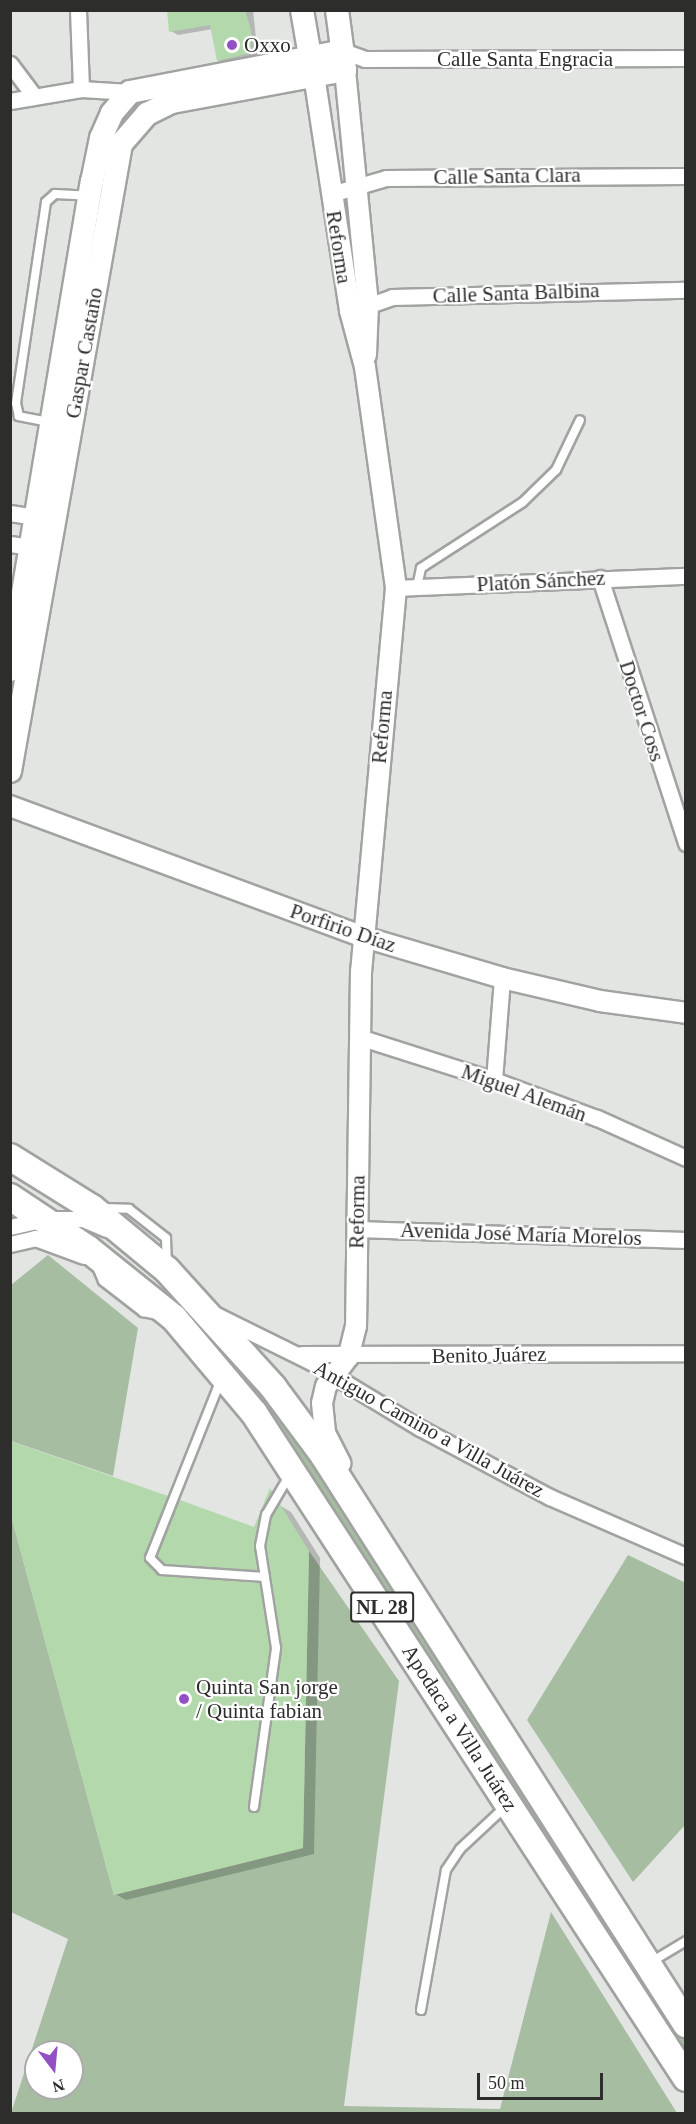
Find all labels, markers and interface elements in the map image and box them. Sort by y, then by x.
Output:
place label: Oxxo [244,32,291,58]
marker: Oxxo [225,38,239,52]
street label: Calle Santa Engracia [437,46,613,72]
street label: Calle Santa Clara [433,162,581,190]
street label: Reforma [321,209,357,285]
street label: Calle Santa Balbina [432,277,600,309]
street label: Gaspar Castaño [60,286,108,420]
street label: Platón Sánchez [476,565,606,597]
street label: Doctor Coss [614,657,670,765]
street label: Reforma [366,689,398,765]
street label: Porfirio Díaz [287,898,399,958]
street label: Miguel Alemán [457,1059,591,1127]
street label: Reforma [344,1175,370,1249]
street label: Avenida José María Morelos [400,1217,642,1251]
street label: Benito Juárez [431,1341,547,1369]
street label: Antiguo Camino a Villa Juárez [309,1355,549,1503]
road number: NL 28 [349,1590,415,1624]
street label: Apodaca a Villa Juárez [397,1640,523,1816]
place label: Quinta San jorge / Quinta fabian [196,1674,338,1724]
marker: Quinta San jorge / Quinta fabian [177,1692,191,1706]
north arrow [24,2040,84,2100]
scale bar [480,2061,606,2099]
text: 50 m [488,2073,525,2093]
text: N [51,2076,66,2096]

